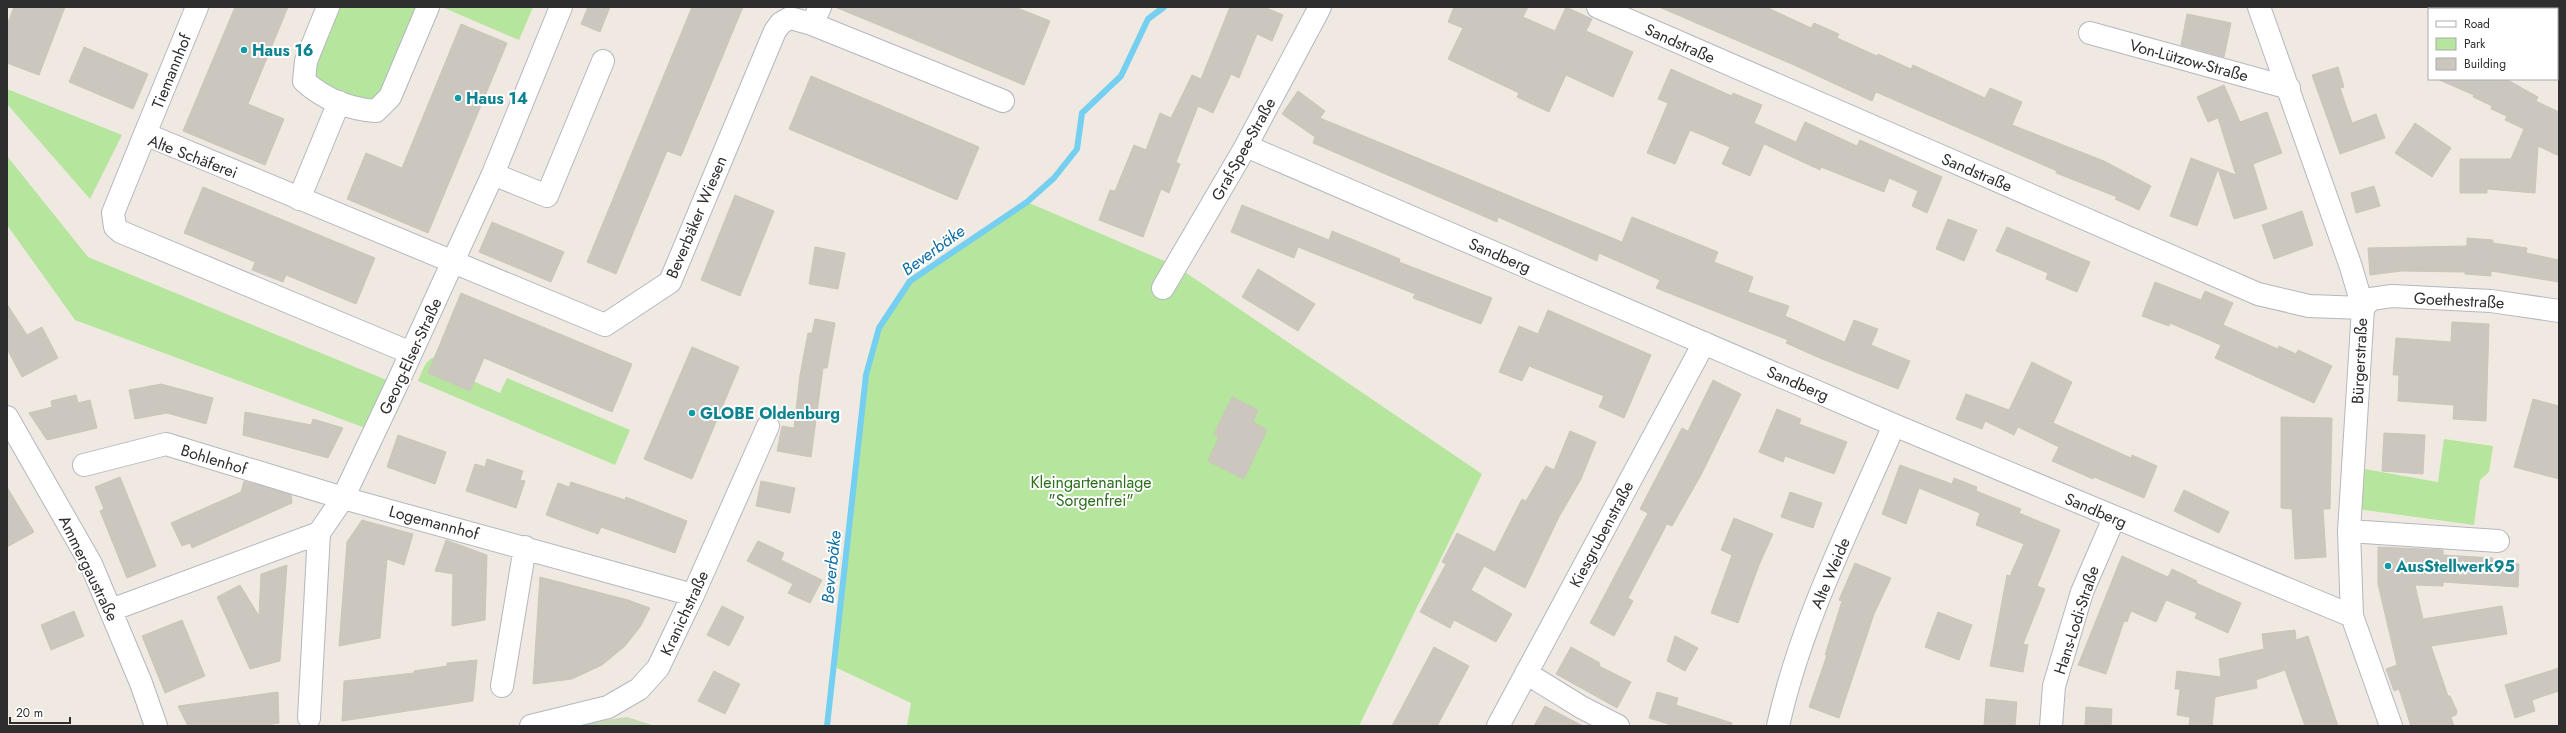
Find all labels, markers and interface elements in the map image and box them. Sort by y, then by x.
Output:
legend [2428,8,2558,80]
text: Road [2464,15,2490,33]
street label: Sandstraße [1641,18,1719,69]
street label: Tiemannhof [146,30,197,112]
street label: Von-Lützow-Straße [2127,34,2251,87]
text: Park [2464,35,2486,53]
place label: Haus 16 [252,39,313,62]
marker: Haus 16 [239,45,249,55]
text: Building [2464,55,2506,73]
place label: Haus 14 [466,87,528,110]
marker: Haus 14 [453,93,463,103]
street label: Graf-Spee-Straße [1206,94,1281,205]
street label: Alte Schäferei [145,129,241,184]
street label: Sandstraße [1938,147,2016,198]
street label: Beverbäker Wiesen [660,152,733,282]
water label: Beverbäke [896,219,970,281]
street label: Sandberg [1465,232,1535,279]
street label: Goethestraße [2413,287,2505,314]
street label: Georg-Elser-Straße [373,294,448,418]
street label: Bürgerstraße [2346,317,2373,405]
street label: Sandberg [1763,360,1833,407]
place label: GLOBE Oldenburg [700,402,840,425]
marker: GLOBE Oldenburg [687,408,697,418]
street label: Bohlenhof [178,439,250,481]
park label: Kleingartenanlage "Sorgenfrei" [1030,471,1152,512]
street label: Kiesgrubenstraße [1564,477,1639,591]
street label: Sandberg [2061,487,2131,534]
street label: Logemannhof [386,499,482,546]
street label: Ammergaustraße [53,512,124,625]
water label: Beverbäke [815,529,847,605]
street label: Alte Weide [1805,534,1856,612]
place label: AusStellwerk95 [2395,555,2515,578]
marker: AusStellwerk95 [2383,561,2393,571]
street label: Hans-Lodi-Straße [2048,563,2105,677]
street label: Kranichstraße [655,567,714,660]
scale bar [10,699,70,725]
text: 20 m [16,704,43,722]

